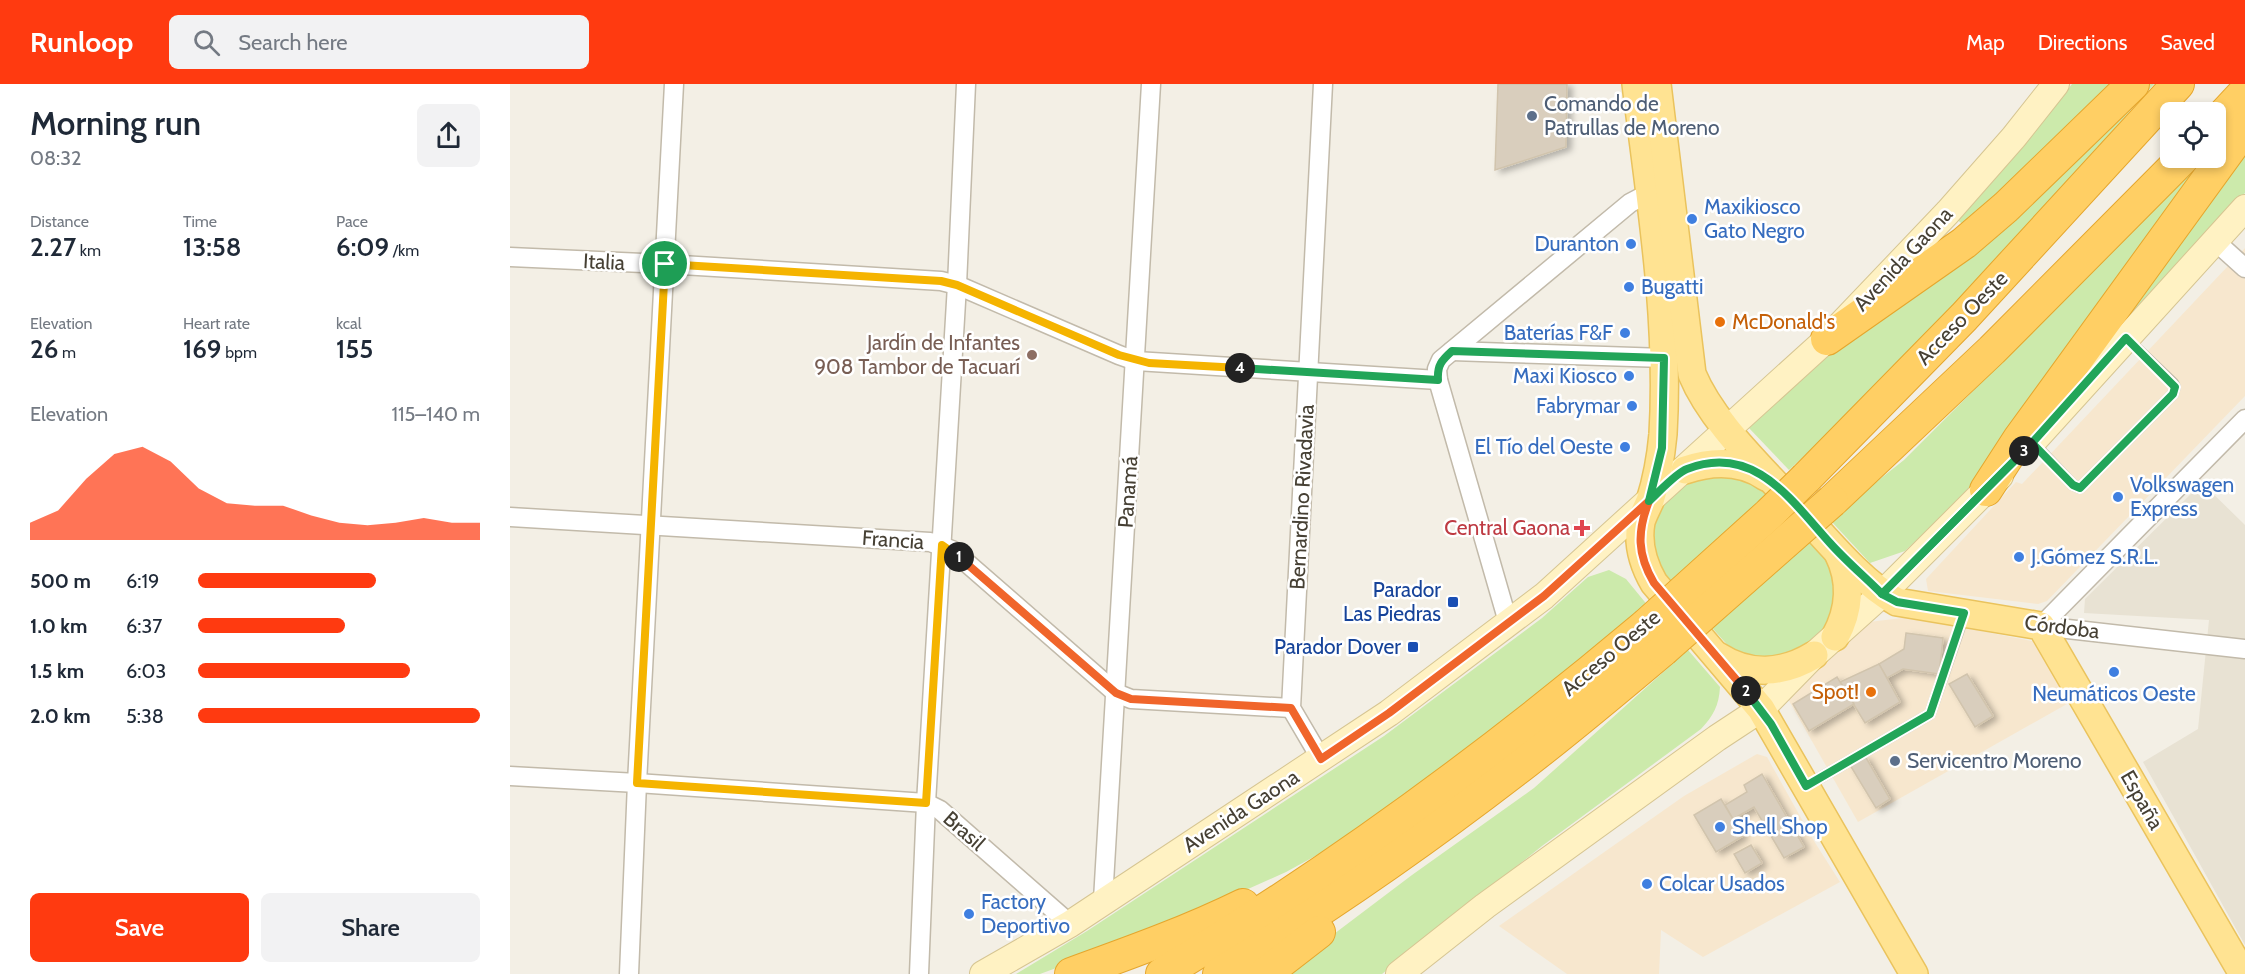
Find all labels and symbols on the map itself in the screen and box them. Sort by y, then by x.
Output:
place label: Comando de Patrullas de Moreno [1544,91,1720,140]
marker: Comando de Patrullas de Moreno [1525,109,1539,123]
place label: Maxikiosco Gato Negro [1704,194,1805,243]
street label: Avenida Gaona [1848,201,1957,316]
marker: Maxikiosco Gato Negro [1685,212,1699,226]
place label: Duranton [1534,231,1619,256]
marker: Duranton [1624,237,1638,251]
pin [639,238,690,289]
street label: Italia [582,248,626,275]
street label: Acceso Oeste [1911,265,2013,370]
place label: Bugatti [1641,274,1703,299]
marker: Bugatti [1622,280,1636,294]
place label: McDonald's [1732,309,1836,334]
marker: McDonald's [1713,315,1727,329]
place label: Baterías F&F [1504,320,1613,345]
marker: Baterías F&F [1618,326,1632,340]
place label: Jardín de Infantes 908 Tambor de Tacuarí [814,330,1021,379]
marker: Jardín de Infantes 908 Tambor de Tacuarí [1025,348,1039,362]
pin: 4 [1225,353,1255,383]
place label: Maxi Kiosco [1513,363,1617,388]
marker: Maxi Kiosco [1622,369,1636,383]
place label: Fabrymar [1536,393,1620,418]
marker: Fabrymar [1625,399,1639,413]
street label: Bernardino Rivadavia [1284,404,1319,590]
place label: El Tío del Oeste [1474,434,1613,459]
pin: 3 [2009,436,2039,466]
marker: El Tío del Oeste [1618,440,1632,454]
street label: Panamá [1113,455,1142,529]
place label: Volkswagen Express [2130,472,2234,521]
marker: Volkswagen Express [2111,490,2125,504]
place label: Central Gaona [1444,515,1570,540]
marker: Central Gaona [1575,521,1589,535]
street label: Francia [861,525,925,554]
pin: 1 [944,542,974,572]
place label: J.Gómez S.R.L. [2030,544,2158,569]
marker: J.Gómez S.R.L. [2012,550,2026,564]
place label: Parador Las Piedras [1343,577,1441,626]
marker: Parador Las Piedras [1446,595,1460,609]
street label: Acceso Oeste [1557,604,1665,701]
street label: Córdoba [2023,609,2101,644]
place label: Parador Dover [1274,634,1401,659]
marker: Parador Dover [1406,640,1420,654]
marker: Neumáticos Oeste [2107,665,2121,679]
pin: 2 [1731,676,1761,706]
place label: Spot! [1812,679,1859,704]
place label: Neumáticos Oeste [2032,681,2196,706]
marker: Spot! [1864,685,1878,699]
place label: Servicentro Moreno [1907,748,2082,773]
marker: Servicentro Moreno [1888,754,1902,768]
street label: Avenida Gaona [1178,764,1303,857]
street label: España [2116,766,2169,834]
street label: Brasil [938,806,990,856]
place label: Shell Shop [1732,814,1828,839]
marker: Shell Shop [1713,820,1727,834]
place label: Colcar Usados [1659,871,1785,896]
marker: Colcar Usados [1640,877,1654,891]
place label: Factory Deportivo [981,889,1070,938]
marker: Factory Deportivo [962,907,976,921]

